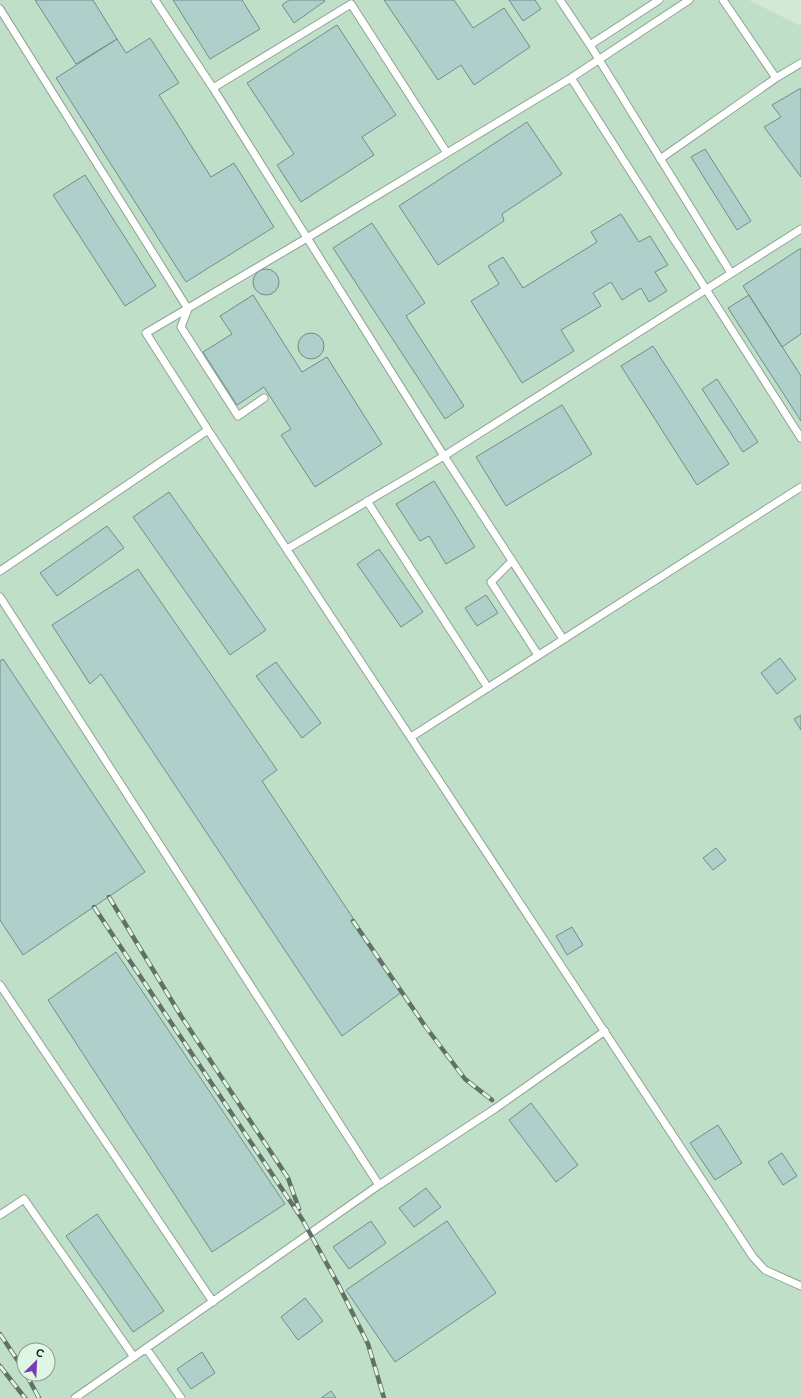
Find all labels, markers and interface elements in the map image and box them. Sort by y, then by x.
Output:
north arrow [16,1342,56,1382]
text: С [34,1346,46,1361]

